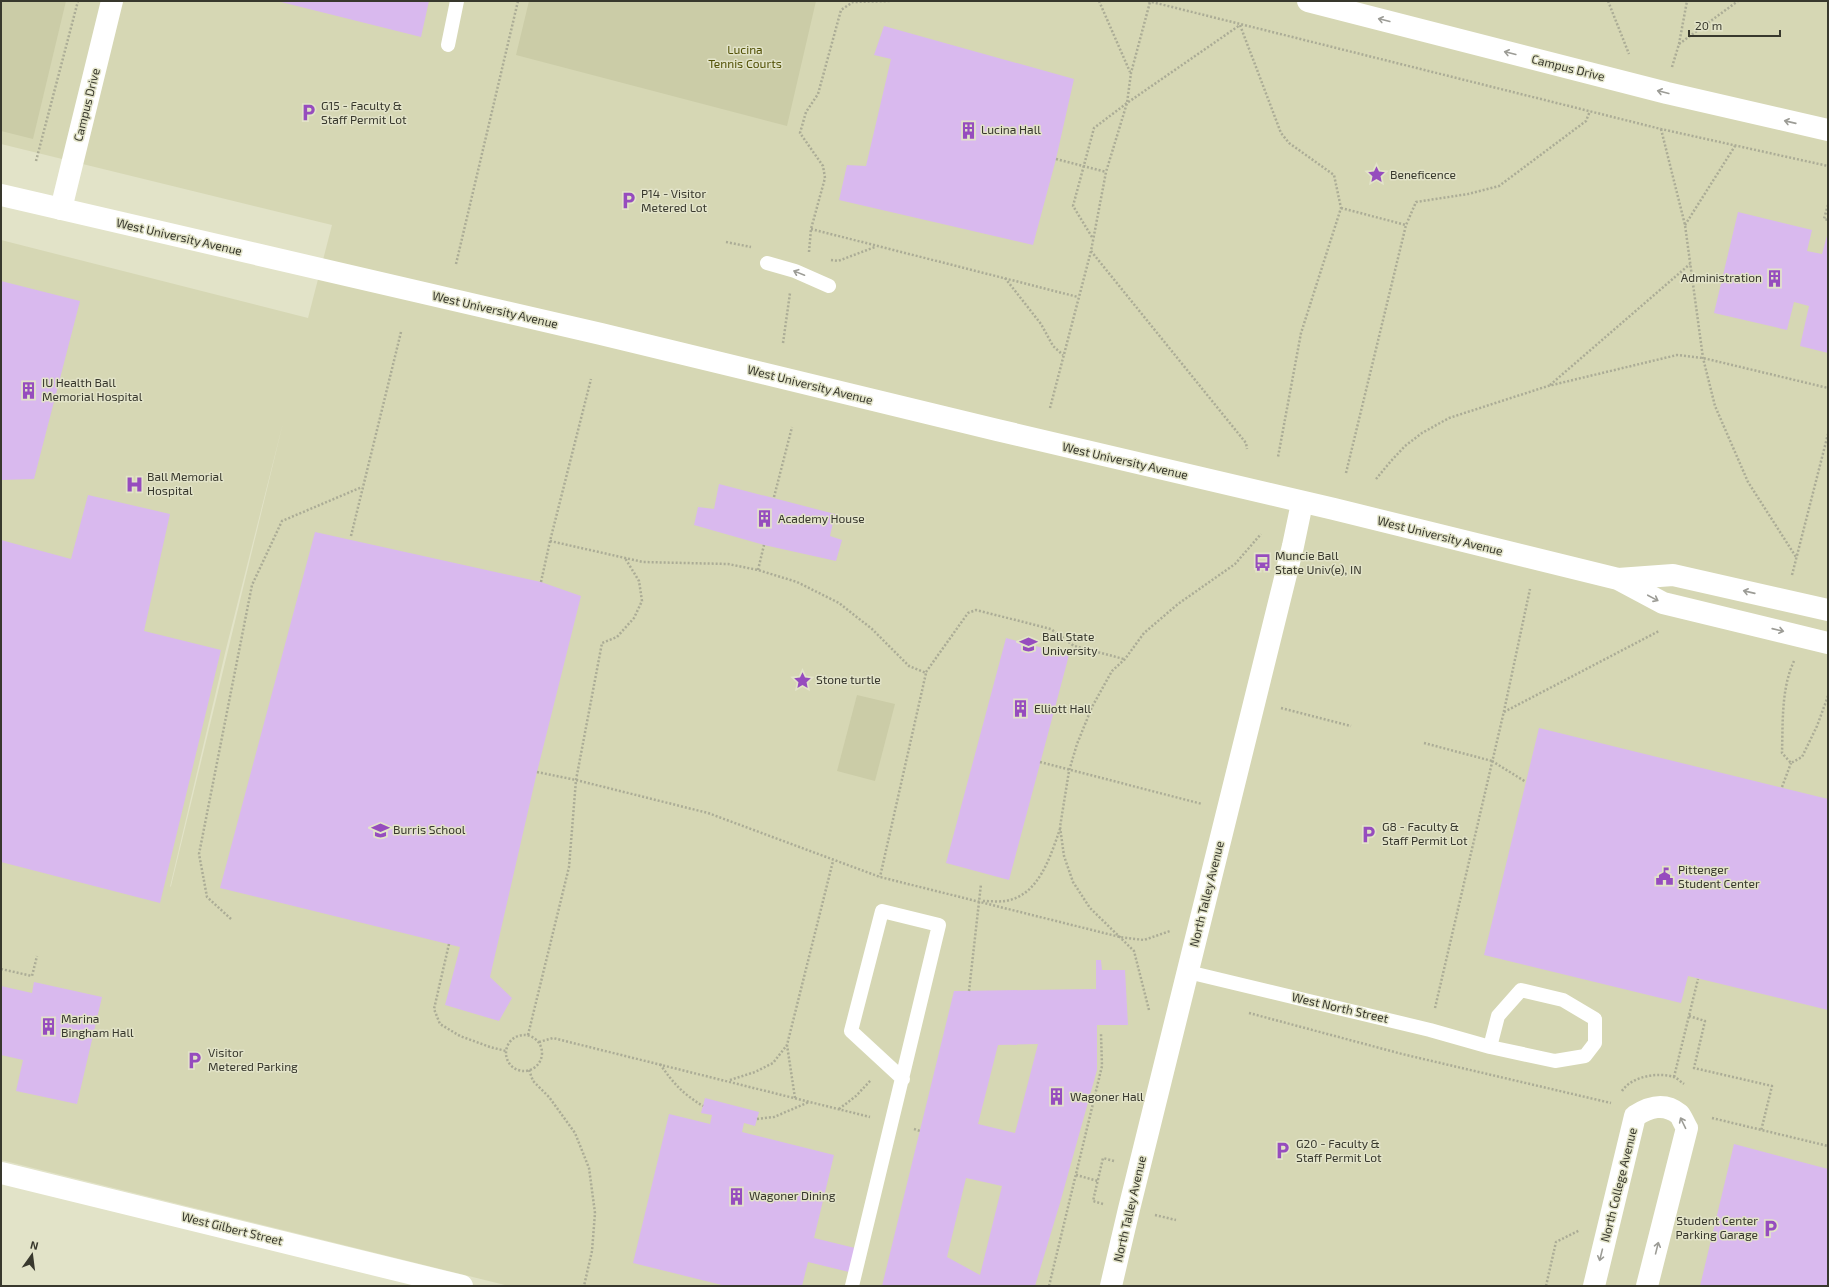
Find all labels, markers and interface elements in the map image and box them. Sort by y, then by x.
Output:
scale bar [1689,12,1780,38]
one-way arrow [1378,16,1391,24]
text: 20 m [1695,18,1722,32]
park label: Lucina Tennis Courts [708,42,782,70]
one-way arrow [1504,49,1517,56]
street label: Campus Drive [1530,51,1606,83]
street label: Campus Drive [70,67,102,143]
one-way arrow [1657,88,1670,96]
place label: G15 - Faculty & Staff Permit Lot [321,98,407,126]
parking icon: G15 - Faculty & Staff Permit Lot [298,103,318,123]
one-way arrow [1784,117,1797,125]
building icon: Lucina Hall [958,120,978,140]
place label: Lucina Hall [981,122,1041,136]
place icon: Beneficence [1367,165,1387,185]
place label: Beneficence [1390,167,1456,181]
place label: P14 - Visitor Metered Lot [641,186,708,214]
parking icon: P14 - Visitor Metered Lot [618,191,638,211]
street label: West University Avenue [115,215,244,257]
one-way arrow [793,268,805,276]
building icon: Administration [1765,268,1785,288]
place label: Administration [1681,270,1762,284]
street label: West University Avenue [431,288,560,330]
street label: West University Avenue [746,362,874,406]
place label: IU Health Ball Memorial Hospital [42,375,143,403]
building icon: IU Health Ball Memorial Hospital [19,380,39,400]
street label: West University Avenue [1061,439,1190,481]
place label: Ball Memorial Hospital [147,469,223,497]
hospital icon: Ball Memorial Hospital [124,474,144,494]
building icon: Academy House [755,509,775,529]
place label: Academy House [778,511,865,525]
street label: West University Avenue [1376,513,1504,557]
place label: Muncie Ball State Univ(e), IN [1275,548,1362,576]
bus stop icon: Muncie Ball State Univ(e), IN [1252,553,1272,573]
one-way arrow [1743,587,1756,595]
one-way arrow [1647,594,1659,602]
one-way arrow [1771,627,1784,635]
place label: Ball State University [1042,629,1098,657]
school or university icon: Ball State University [1019,634,1039,654]
place icon: Stone turtle [793,670,813,690]
place label: Stone turtle [816,672,881,686]
building icon: Elliott Hall [1011,699,1031,719]
place label: Elliott Hall [1034,701,1092,715]
place label: G8 - Faculty & Staff Permit Lot [1382,819,1468,847]
school or university icon: Burris School [370,820,390,840]
place label: Burris School [393,822,466,836]
parking icon: G8 - Faculty & Staff Permit Lot [1359,824,1379,844]
street label: North Talley Avenue [1186,839,1226,948]
place label: Pittenger Student Center [1678,862,1760,890]
public building icon: Pittenger Student Center [1655,867,1675,887]
street label: West North Street [1291,989,1390,1025]
place label: Marina Bingham Hall [61,1011,134,1039]
building icon: Marina Bingham Hall [38,1016,58,1036]
place label: Visitor Metered Parking [208,1045,298,1073]
parking icon: Visitor Metered Parking [185,1050,205,1070]
building icon: Wagoner Hall [1047,1087,1067,1107]
place label: Wagoner Hall [1070,1089,1144,1103]
one-way arrow [1679,1117,1686,1129]
street label: North College Avenue [1597,1126,1639,1243]
place label: G20 - Faculty & Staff Permit Lot [1296,1136,1382,1164]
parking icon: G20 - Faculty & Staff Permit Lot [1273,1141,1293,1161]
street label: North Talley Avenue [1110,1154,1148,1263]
building icon: Wagoner Dining [726,1186,746,1206]
place label: Wagoner Dining [749,1188,836,1202]
street label: West Gilbert Street [180,1209,285,1247]
place label: Student Center Parking Garage [1676,1213,1758,1241]
parking icon: Student Center Parking Garage [1761,1218,1781,1238]
north arrow [12,1235,52,1275]
text: N [29,1238,40,1252]
one-way arrow [1653,1242,1661,1255]
one-way arrow [1597,1248,1605,1261]

